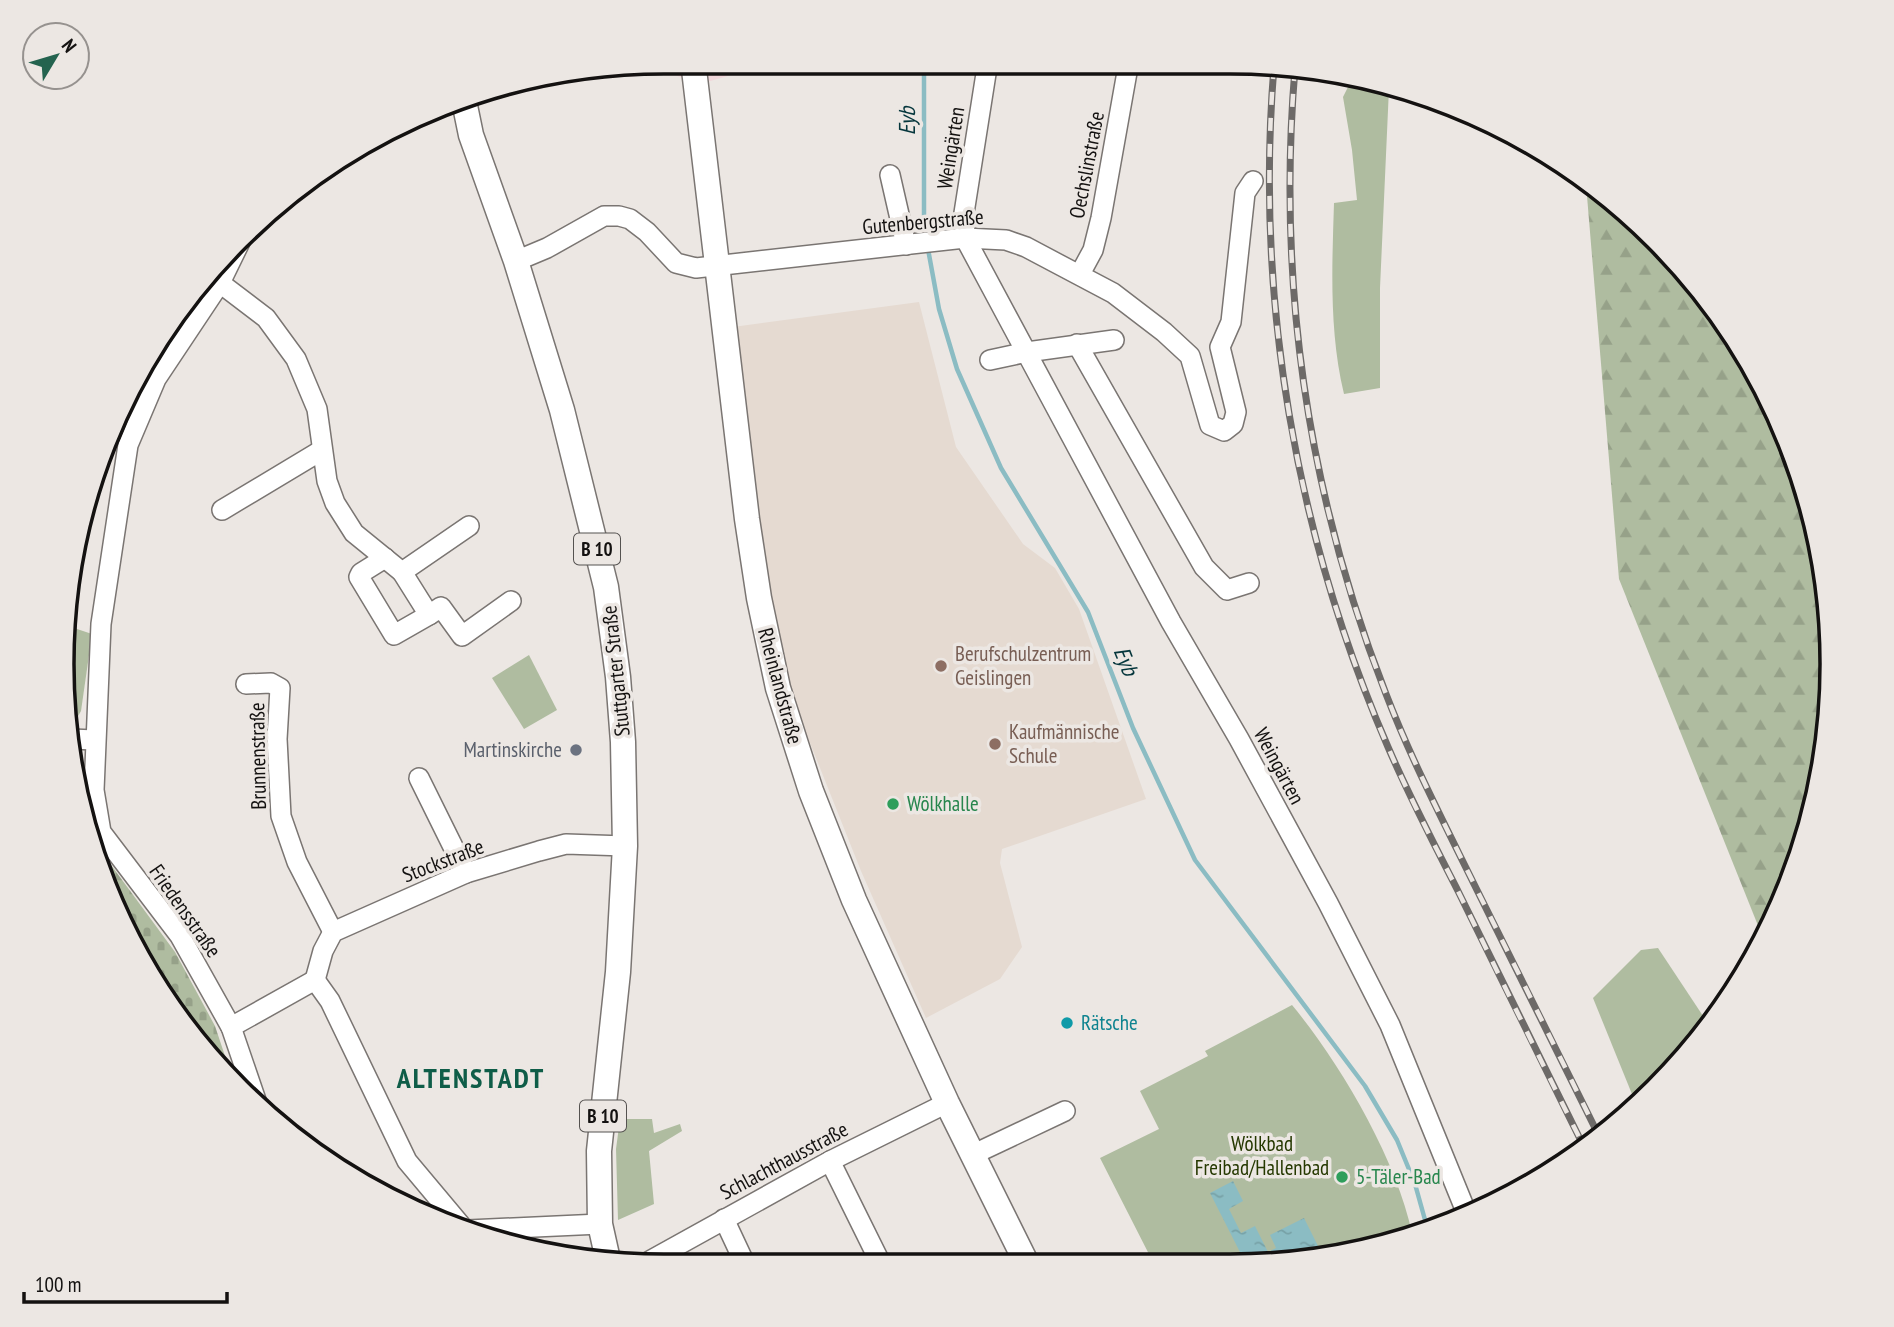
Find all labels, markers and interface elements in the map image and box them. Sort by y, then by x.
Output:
north arrow [21,21,91,91]
text: N [57,34,82,57]
water label: Eyb [892,105,921,135]
street label: Weingärten [931,105,970,191]
street label: Oechslinstraße [1063,109,1110,221]
street label: Gutenbergstraße [861,203,985,240]
road number: B 10 [574,534,620,564]
street label: Stuttgarter Straße [595,604,636,738]
street label: Rheinlandstraße [752,625,809,747]
place label: Berufschulzentrum Geislingen [955,640,1091,691]
water label: Eyb [1108,642,1146,681]
marker: Berufschulzentrum Geislingen [933,658,949,674]
street label: Brunnenstraße [243,702,272,810]
place label: Kaufmännische Schule [1009,718,1119,769]
street label: Weingärten [1248,723,1311,809]
place label: Martinskirche [463,736,562,763]
marker: Kaufmännische Schule [987,736,1003,752]
marker: Martinskirche [568,742,584,758]
place label: Wölkhalle [907,790,979,817]
marker: Wölkhalle [885,796,901,812]
street label: Stockstraße [398,833,487,888]
street label: Friedensstraße [143,859,227,963]
place label: Rätsche [1081,1009,1138,1036]
marker: Rätsche [1059,1015,1075,1031]
district label: ALTENSTADT [396,1059,545,1096]
road number: B 10 [580,1100,626,1132]
street label: Schlachthausstraße [715,1115,852,1206]
park label: Wölkbad Freibad/Hallenbad [1195,1130,1329,1181]
place label: 5-Täler-Bad [1356,1163,1441,1190]
marker: 5-Täler-Bad [1334,1169,1350,1185]
scale bar [24,1260,228,1304]
text: 100 m [35,1271,81,1298]

